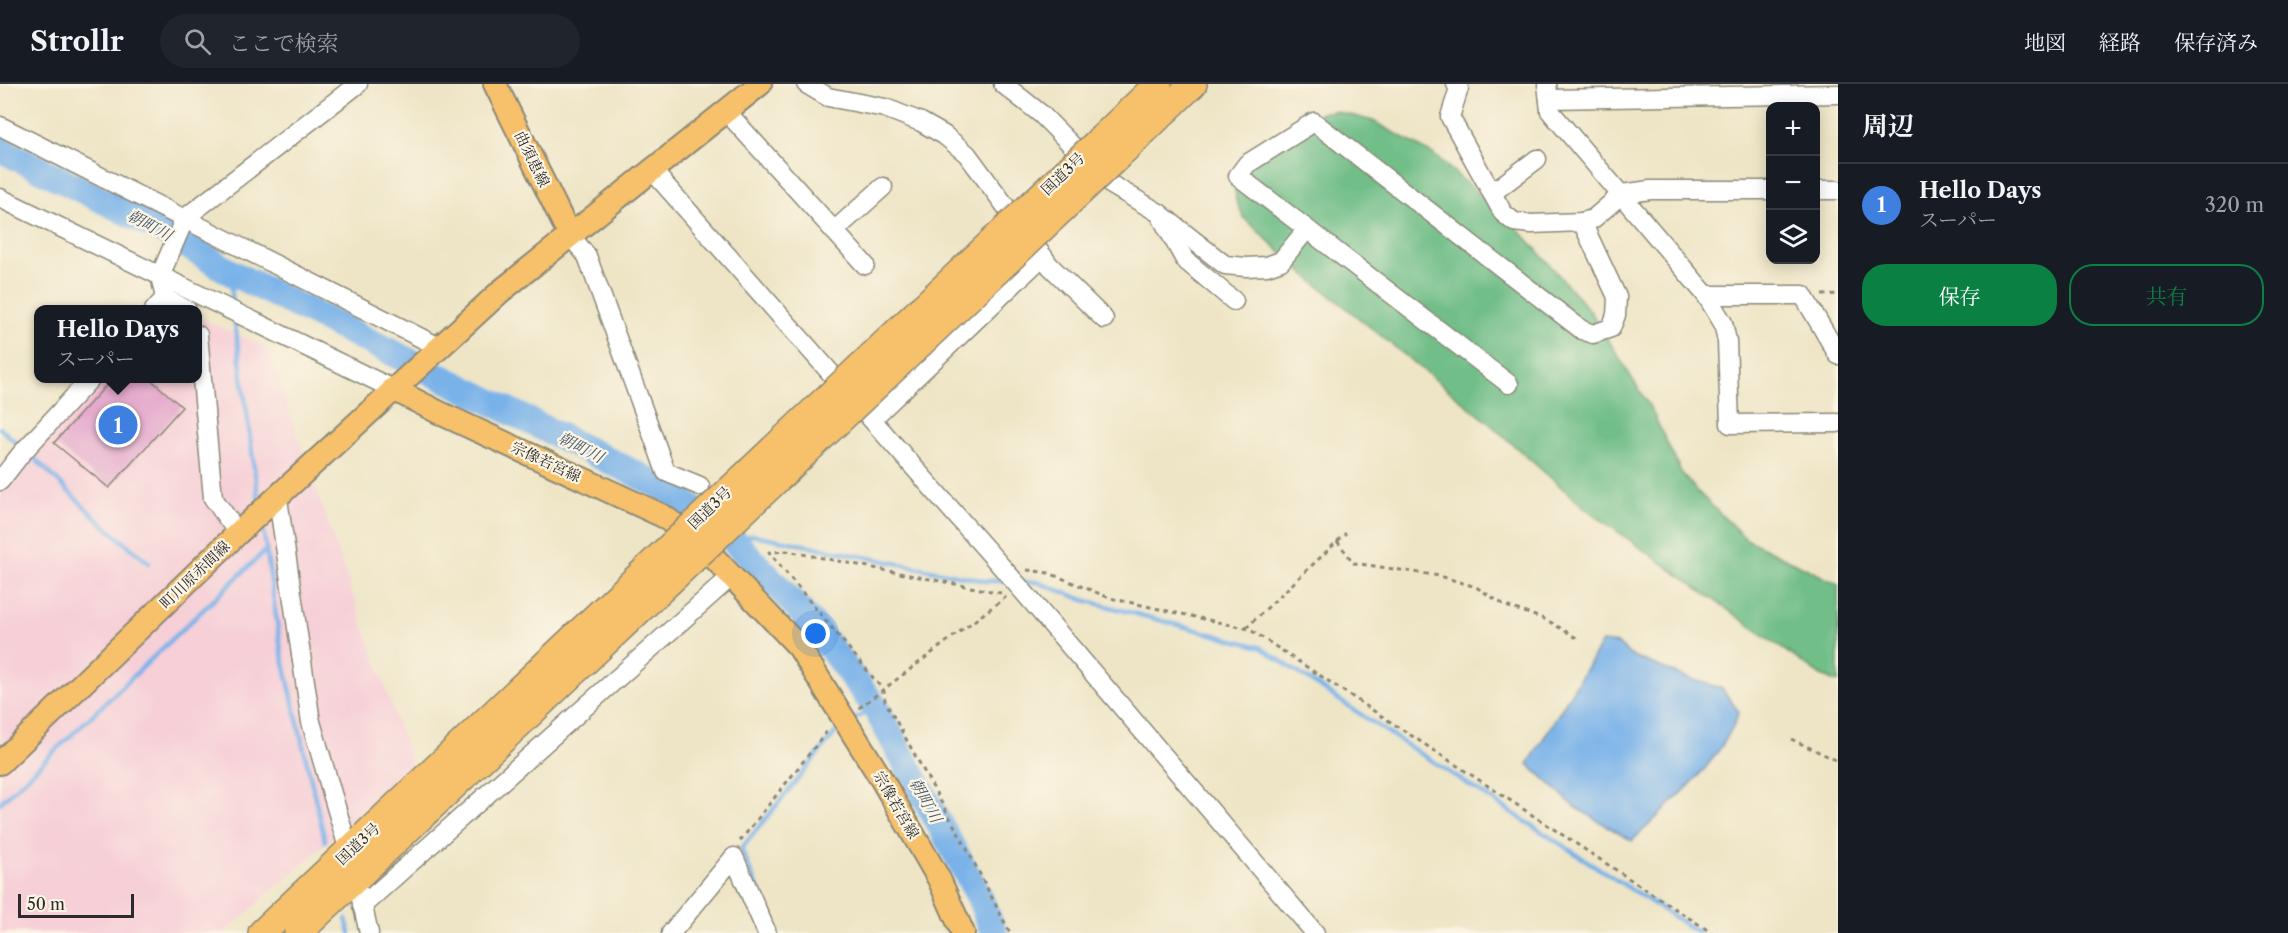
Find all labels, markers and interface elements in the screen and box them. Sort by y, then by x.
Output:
search box [160,14,580,68]
text: Strollr [30,24,124,58]
icon: search [181,25,214,58]
text: ここで検索 [229,30,339,57]
text: 地図 [2024,30,2066,55]
text: 経路 [2099,30,2141,55]
text: 保存済み [2174,30,2258,55]
map controls [1766,102,1820,264]
button: + [1766,102,1820,156]
text: 周辺 [1862,110,1914,142]
street label: 曲須恵線 [511,128,554,190]
street label: 国道3号 [1037,148,1088,199]
button: − [1766,156,1820,210]
text: Hello Days [1919,177,2041,204]
text: 1 [1877,193,1886,217]
text: 320 m [2205,193,2264,217]
water label: 朝町川 [124,205,178,246]
text: スーパー [1919,208,1997,232]
button: layers [1766,210,1820,264]
button: 保存 [1862,264,2057,326]
button: 共有 [2069,264,2264,326]
popup [34,305,202,383]
text: Hello Days [57,316,179,343]
text: スーパー [57,347,135,371]
pin: 1 [98,402,138,448]
water label: 朝町川 [555,427,609,468]
street label: 宗像若宮線 [508,437,584,486]
street label: 国道3号 [684,482,735,533]
street label: 町川原赤間線 [156,537,234,613]
your location [801,619,830,648]
street label: 宗像若宮線 [869,768,923,842]
water label: 朝町川 [906,774,947,828]
street label: 国道3号 [332,819,384,869]
scale bar [18,891,134,918]
text: 50 m [27,894,65,914]

